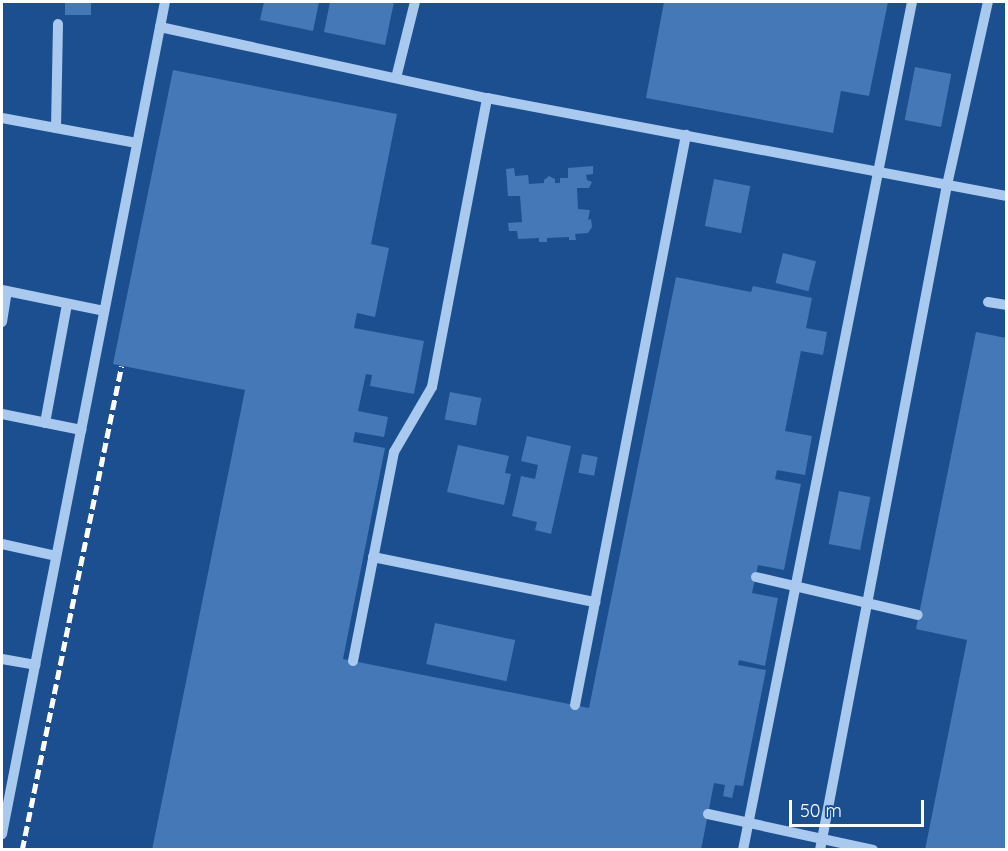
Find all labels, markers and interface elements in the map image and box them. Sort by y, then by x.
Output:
scale bar [792,788,927,826]
text: 50 m [800,799,842,822]

